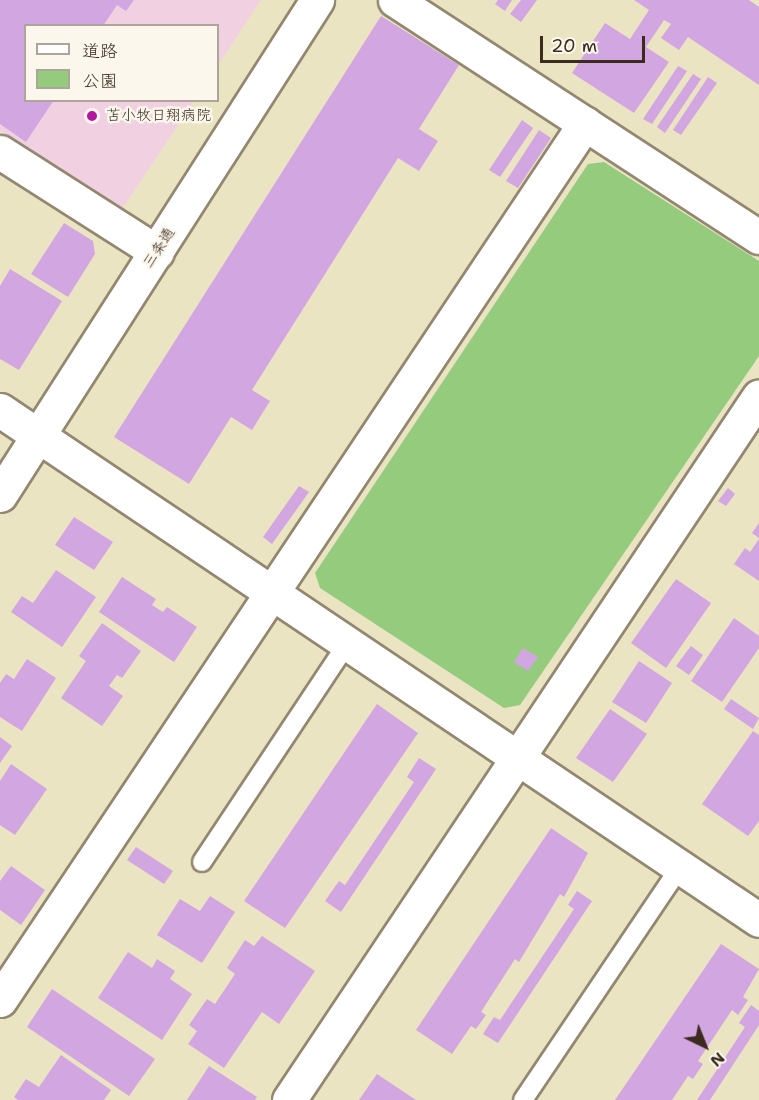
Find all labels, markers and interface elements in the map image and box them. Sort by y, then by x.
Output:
legend [24,24,219,102]
scale bar [543,24,648,62]
text: 20 m [551,34,597,58]
text: 道路 [82,39,118,63]
text: 公園 [82,69,118,93]
marker: 苫小牧日翔病院 [83,107,101,125]
place label: 苫小牧日翔病院 [106,107,211,125]
street label: 三条通 [139,224,179,272]
north arrow [675,1016,735,1076]
text: N [706,1048,729,1072]

